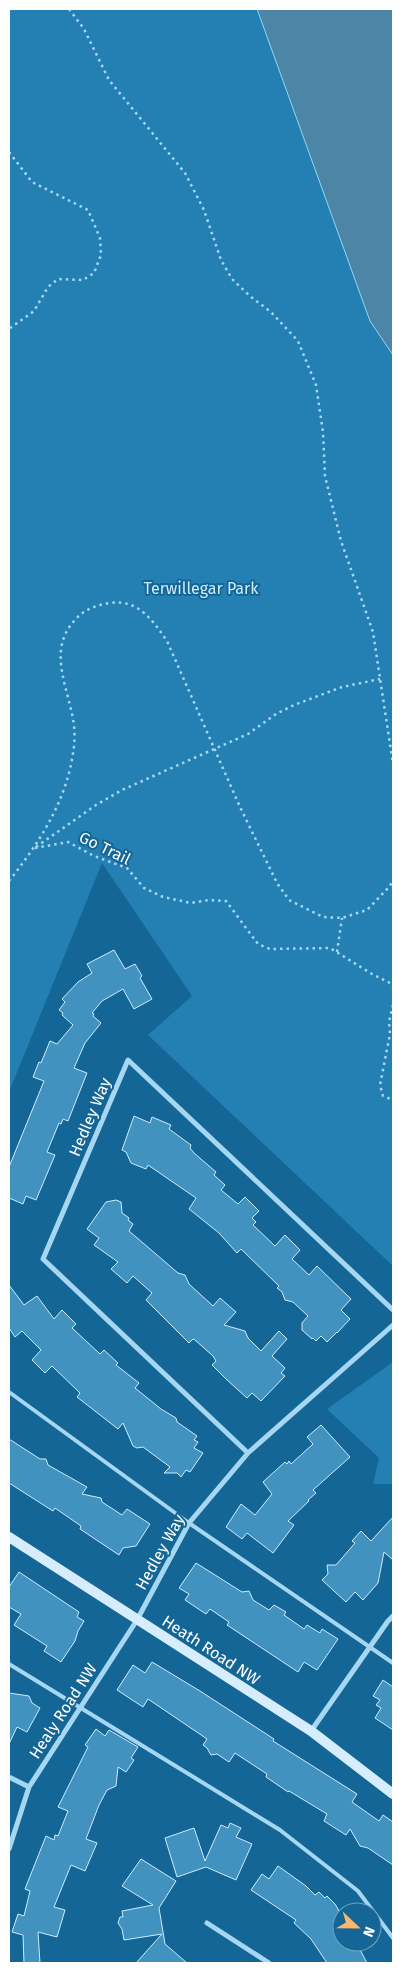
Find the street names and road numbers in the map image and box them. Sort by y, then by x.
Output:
street label: Go Trail [76,827,134,869]
street label: Hedley Way [65,1075,115,1159]
street label: Hedley Way [131,1511,189,1593]
street label: Heath Road NW [159,1611,263,1689]
street label: Healy Road NW [25,1660,101,1762]

